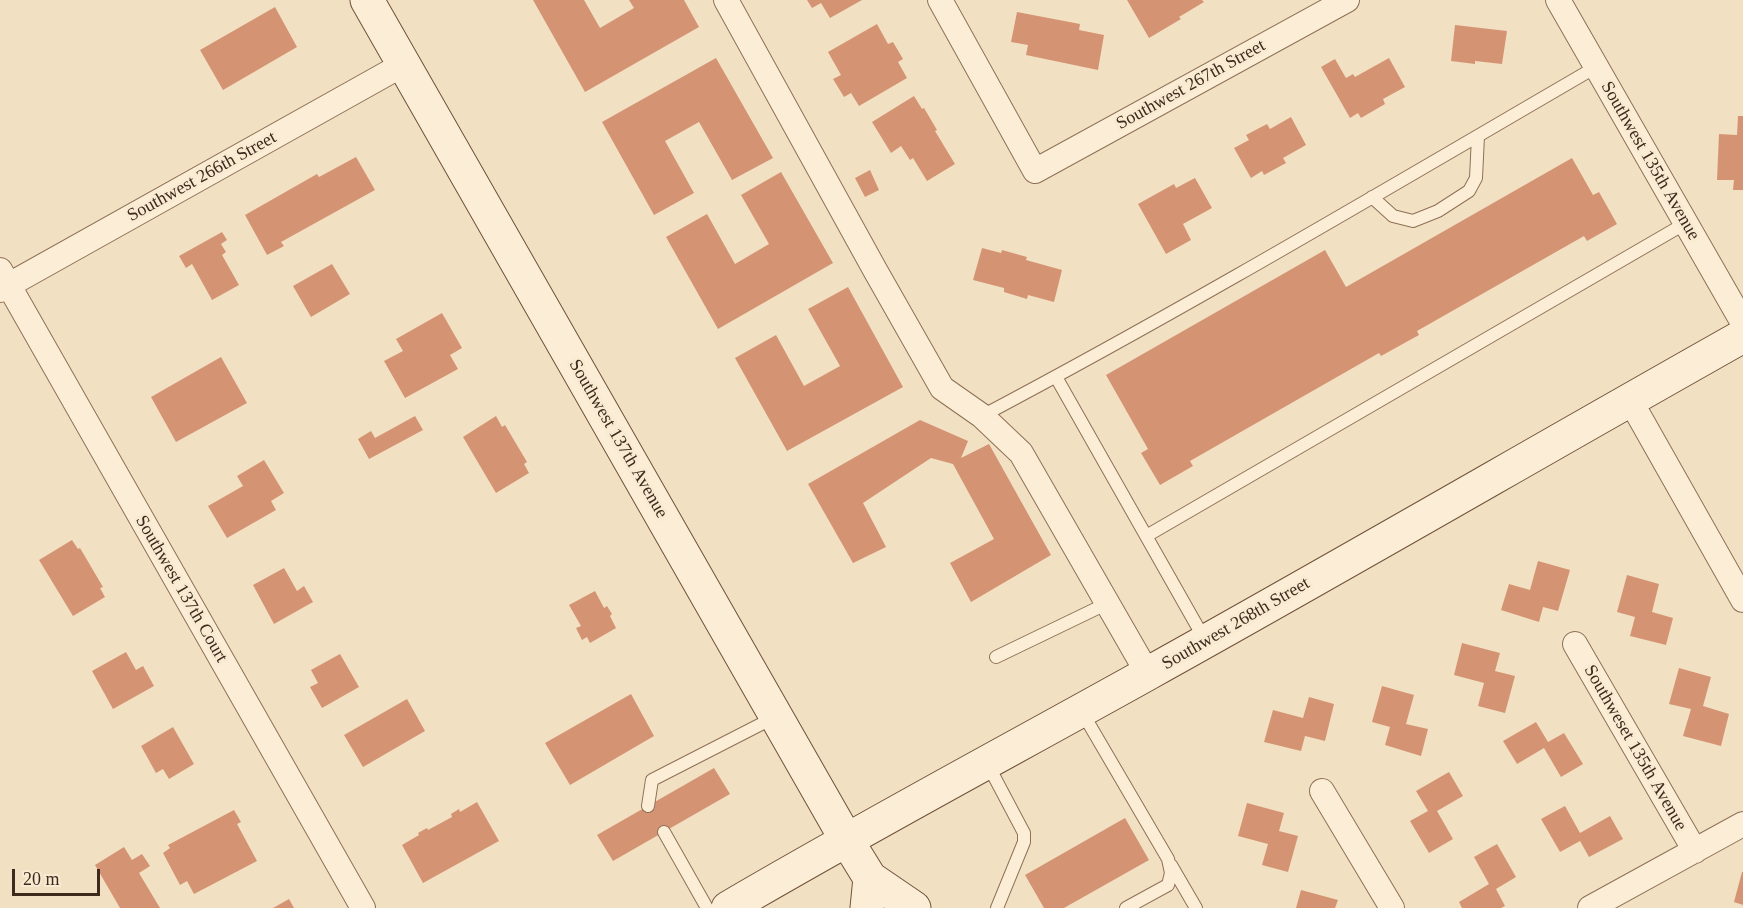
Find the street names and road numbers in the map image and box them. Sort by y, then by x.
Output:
street label: Southwest 267th Street [1113,35,1269,135]
street label: Southwest 135th Avenue [1596,78,1704,244]
street label: Southwest 266th Street [124,127,280,227]
street label: Southwest 137th Avenue [564,356,672,522]
street label: Southwest 137th Court [130,512,232,666]
street label: Southwest 268th Street [1158,573,1314,675]
street label: Southweset 135th Avenue [1579,661,1691,835]

